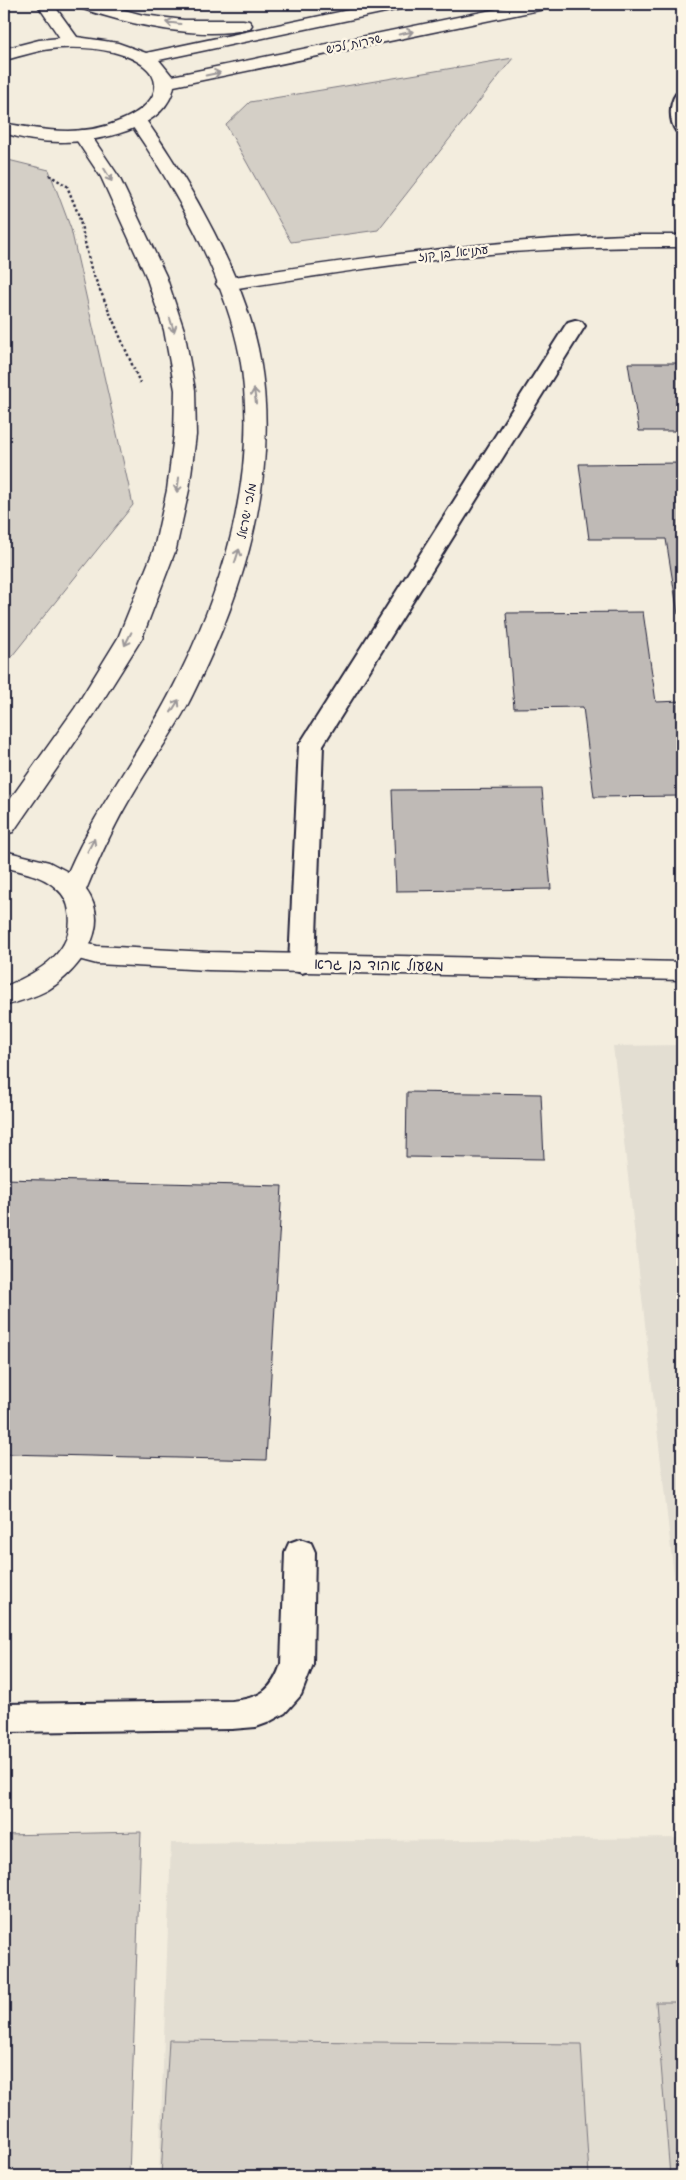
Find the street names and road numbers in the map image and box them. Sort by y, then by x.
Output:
street label: שדרות לכיש [324,29,385,60]
street label: עתניאל בן קנז [417,240,489,267]
street label: מלכי ישראל [233,482,262,541]
street label: משעול אהוד בן גרא [314,953,444,979]

